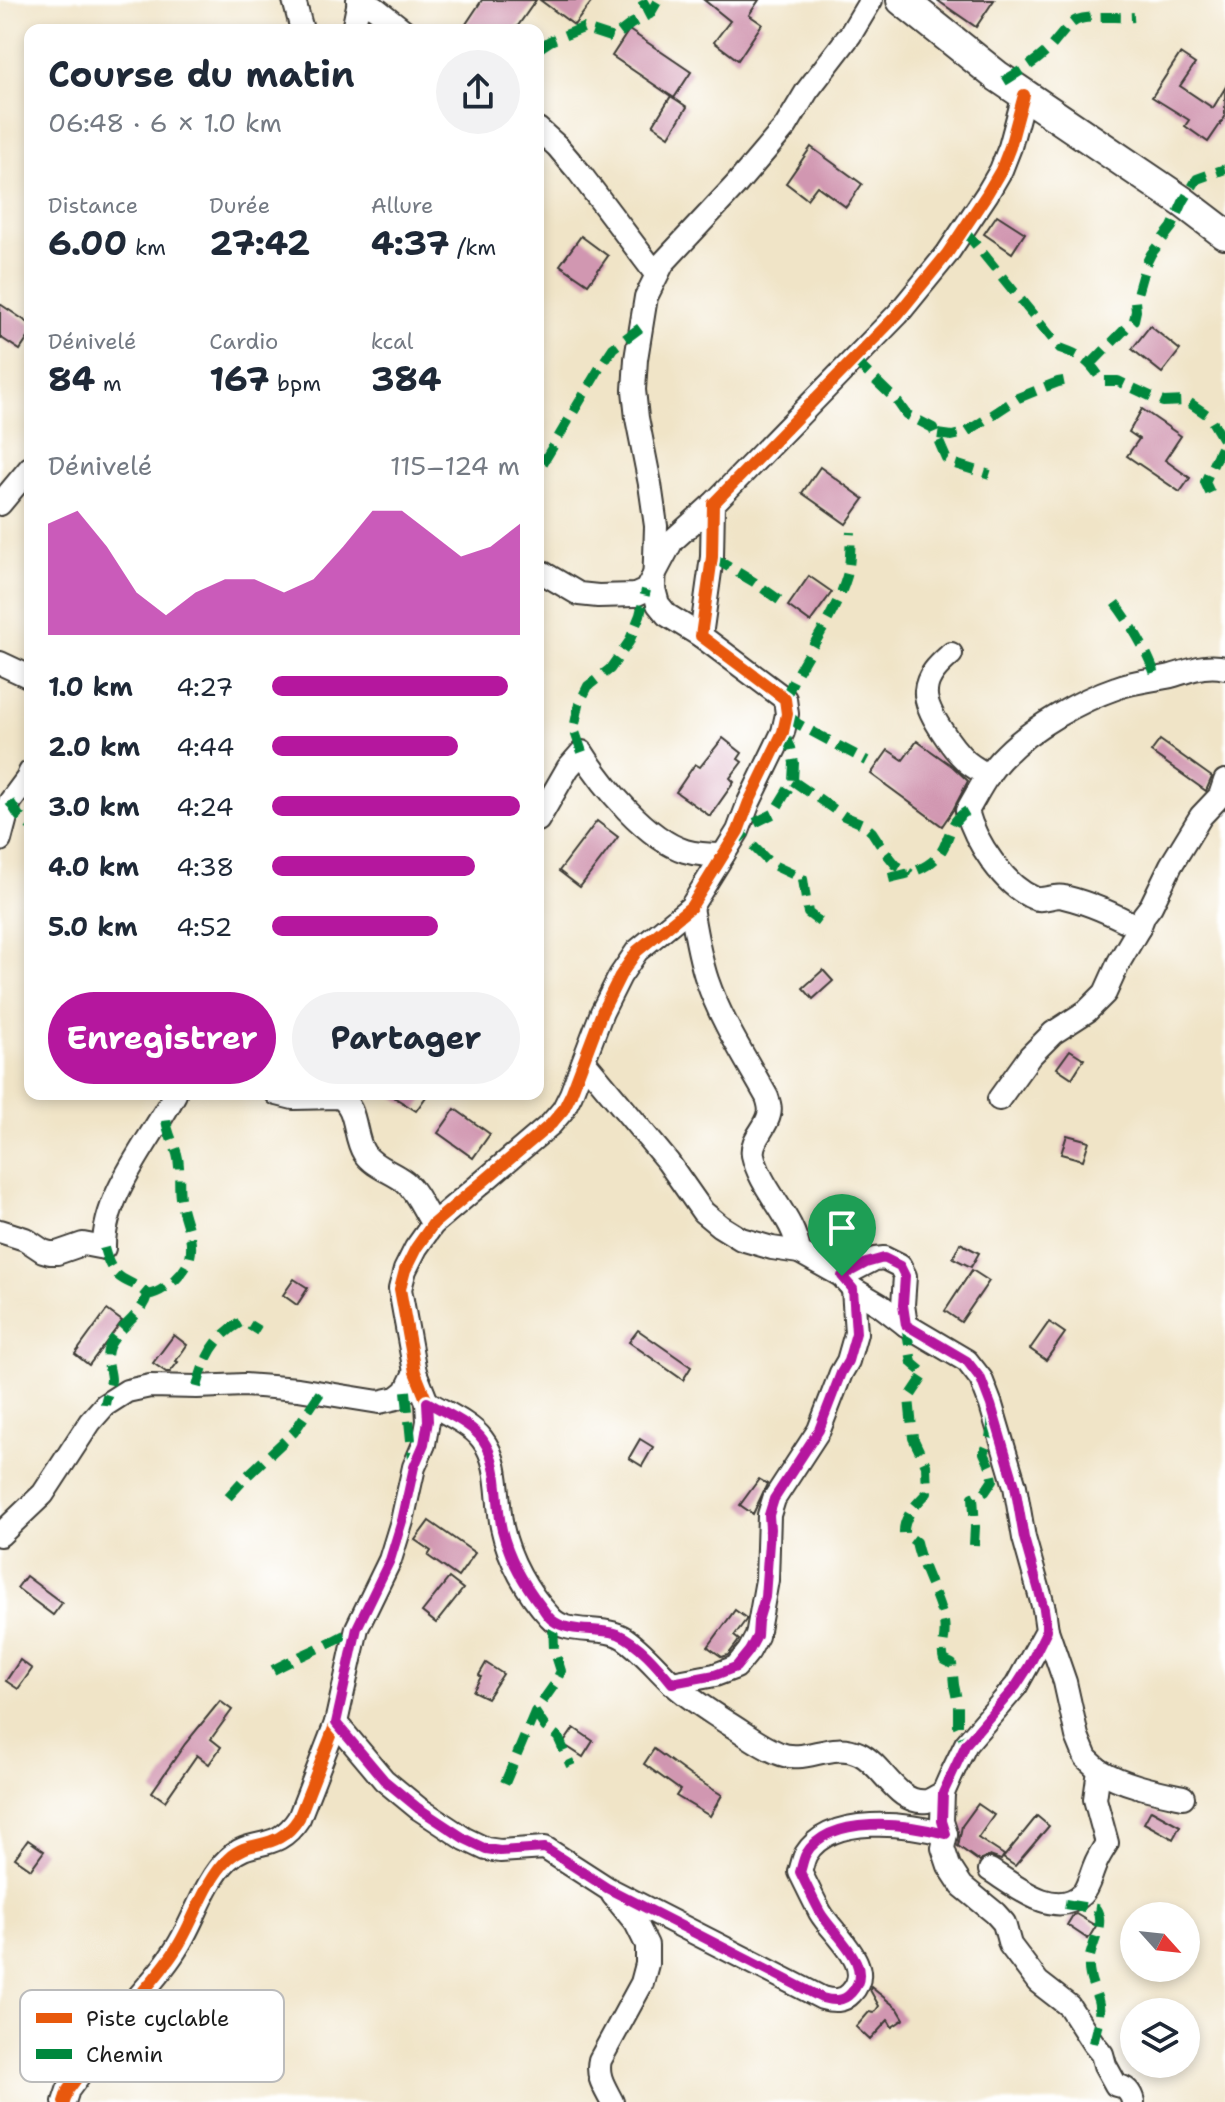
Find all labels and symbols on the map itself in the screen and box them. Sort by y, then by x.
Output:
pin [808,1194,876,1276]
north arrow [1120,1902,1200,1982]
legend [20,1990,284,2082]
text: Piste cyclable [86,2004,229,2033]
text: Chemin [86,2040,163,2069]

